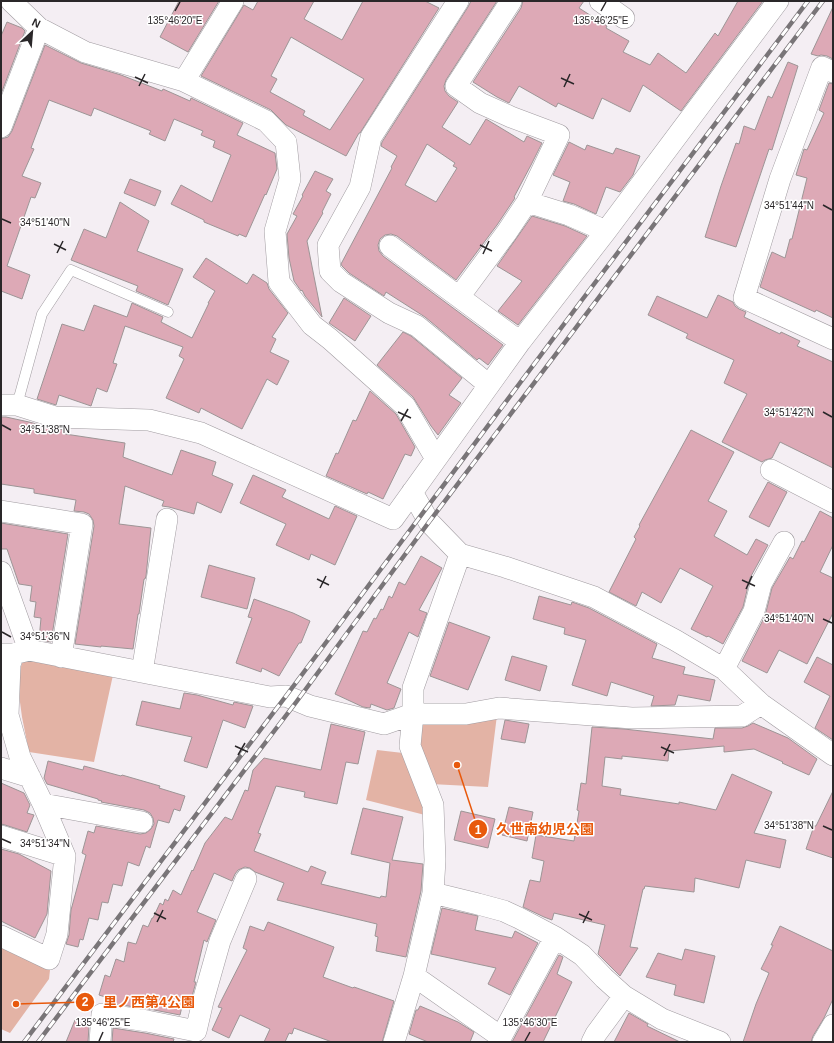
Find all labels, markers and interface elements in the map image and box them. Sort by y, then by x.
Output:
north arrow [12,12,52,52]
text: 135°46'20"E [147,15,203,26]
text: 135°46'25"E [573,15,629,26]
text: N [30,16,43,30]
text: 34°51'44"N [764,200,814,211]
text: 34°51'40"N [20,217,70,228]
text: 34°51'42"N [764,407,814,418]
text: 34°51'38"N [20,424,70,435]
text: 34°51'40"N [764,613,814,624]
text: 34°51'36"N [20,631,70,642]
callout: 久世南幼児公園 [468,816,602,842]
text: 34°51'38"N [764,820,814,831]
text: 久世南幼児公園 [496,821,594,837]
text: 1 [475,823,482,837]
text: 34°51'34"N [20,838,70,849]
callout: 里ノ西第4公園 [75,989,203,1015]
text: 里ノ西第4公園 [103,994,195,1010]
text: 2 [82,995,89,1009]
text: 135°46'25"E [75,1017,131,1028]
text: 135°46'30"E [502,1017,558,1028]

